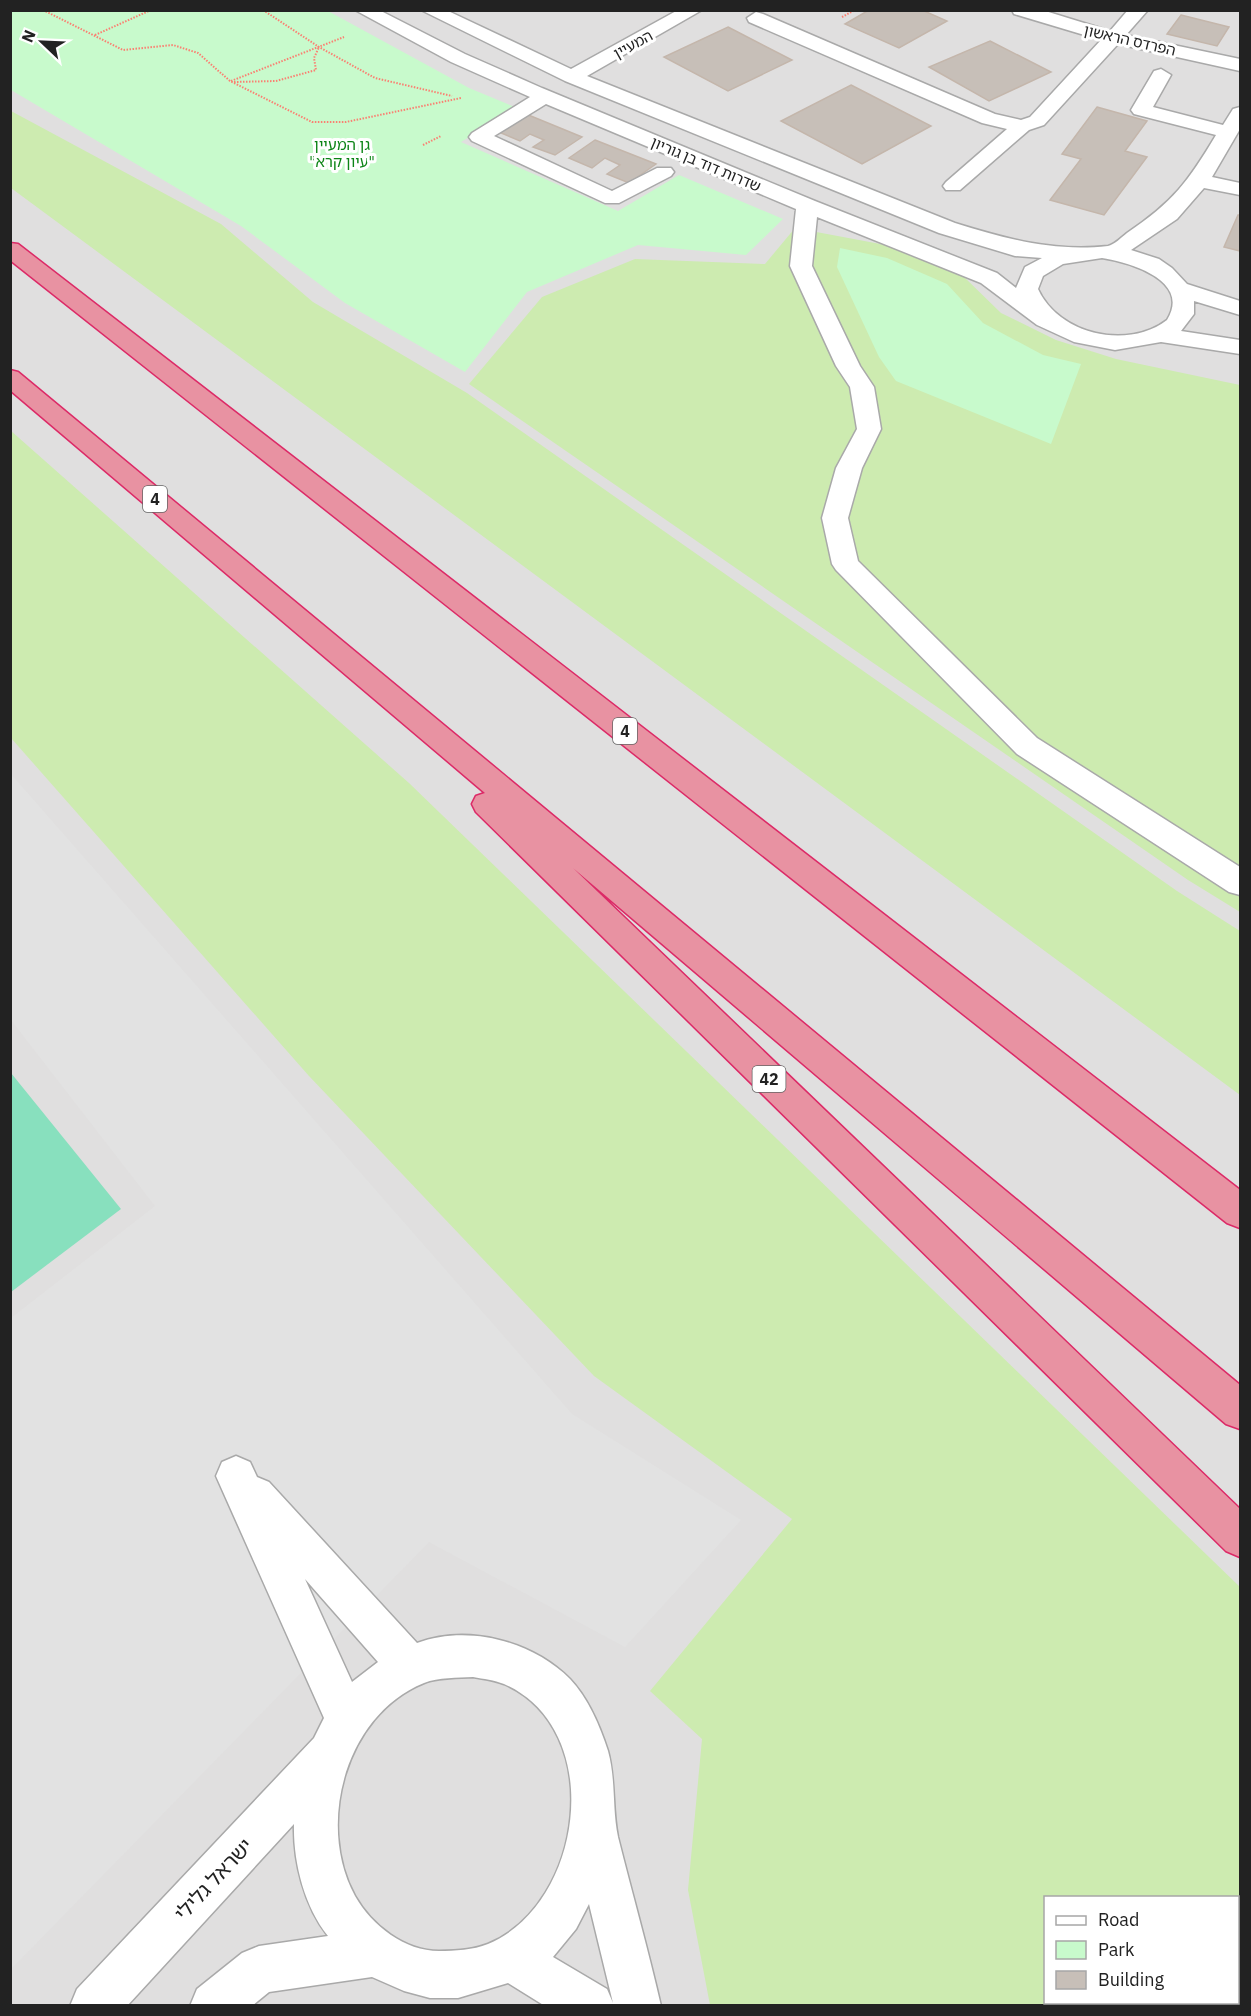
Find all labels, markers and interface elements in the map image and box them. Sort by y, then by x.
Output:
north arrow [12,12,72,72]
street label: הפרדס הראשון [1082,20,1178,60]
street label: המעיין [610,26,656,62]
text: N [17,27,40,45]
street label: שדרות דוד בן גוריון [648,132,764,196]
park label: גן המעיין "עיון קרא" [309,135,375,171]
road number: 4 [143,486,167,512]
road number: 4 [613,718,637,744]
road number: 42 [752,1066,786,1092]
street label: ישראל גלילי [168,1832,258,1926]
legend [1044,1896,1239,2004]
text: Road [1098,1908,1139,1931]
text: Park [1098,1938,1135,1961]
text: Building [1098,1968,1165,1991]

